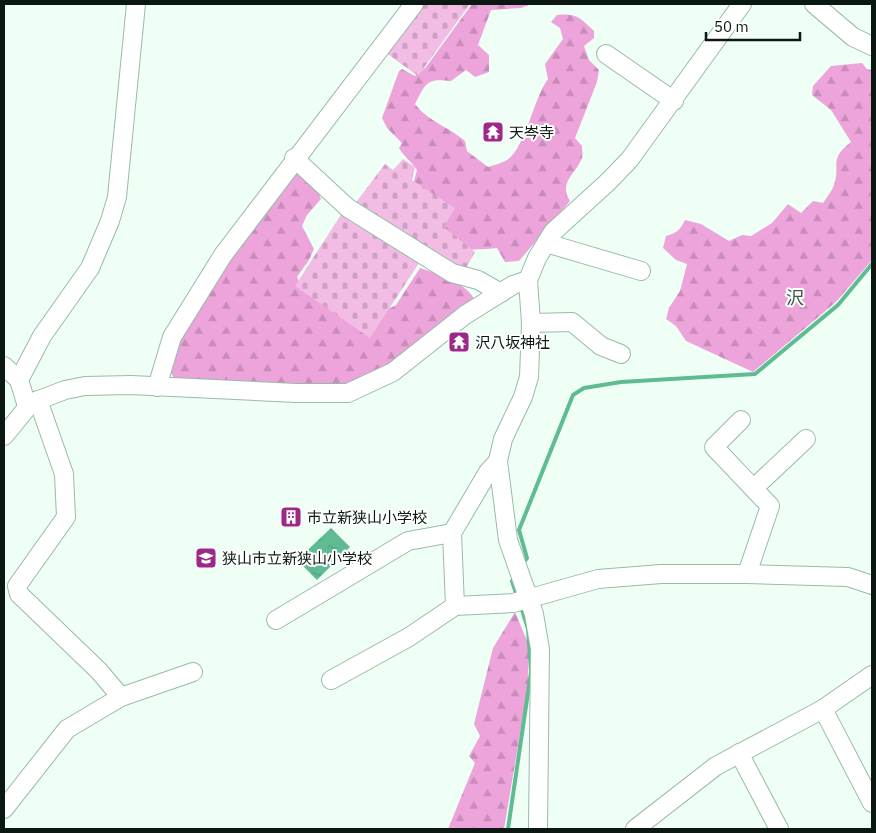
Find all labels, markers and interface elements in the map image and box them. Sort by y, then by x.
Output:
scale bar [706,10,800,42]
text: 50 m [714,17,749,36]
temple icon: 天岑寺 [481,120,505,144]
place label: 天岑寺 [509,123,554,142]
district label: 沢 [786,286,804,309]
temple icon: 沢八坂神社 [447,330,471,354]
place label: 沢八坂神社 [475,333,550,352]
building icon: 市立新狭山小学校 [279,505,303,529]
place label: 市立新狭山小学校 [307,508,427,527]
school or university icon: 狭山市立新狭山小学校 [194,546,218,570]
place label: 狭山市立新狭山小学校 [222,549,372,568]

